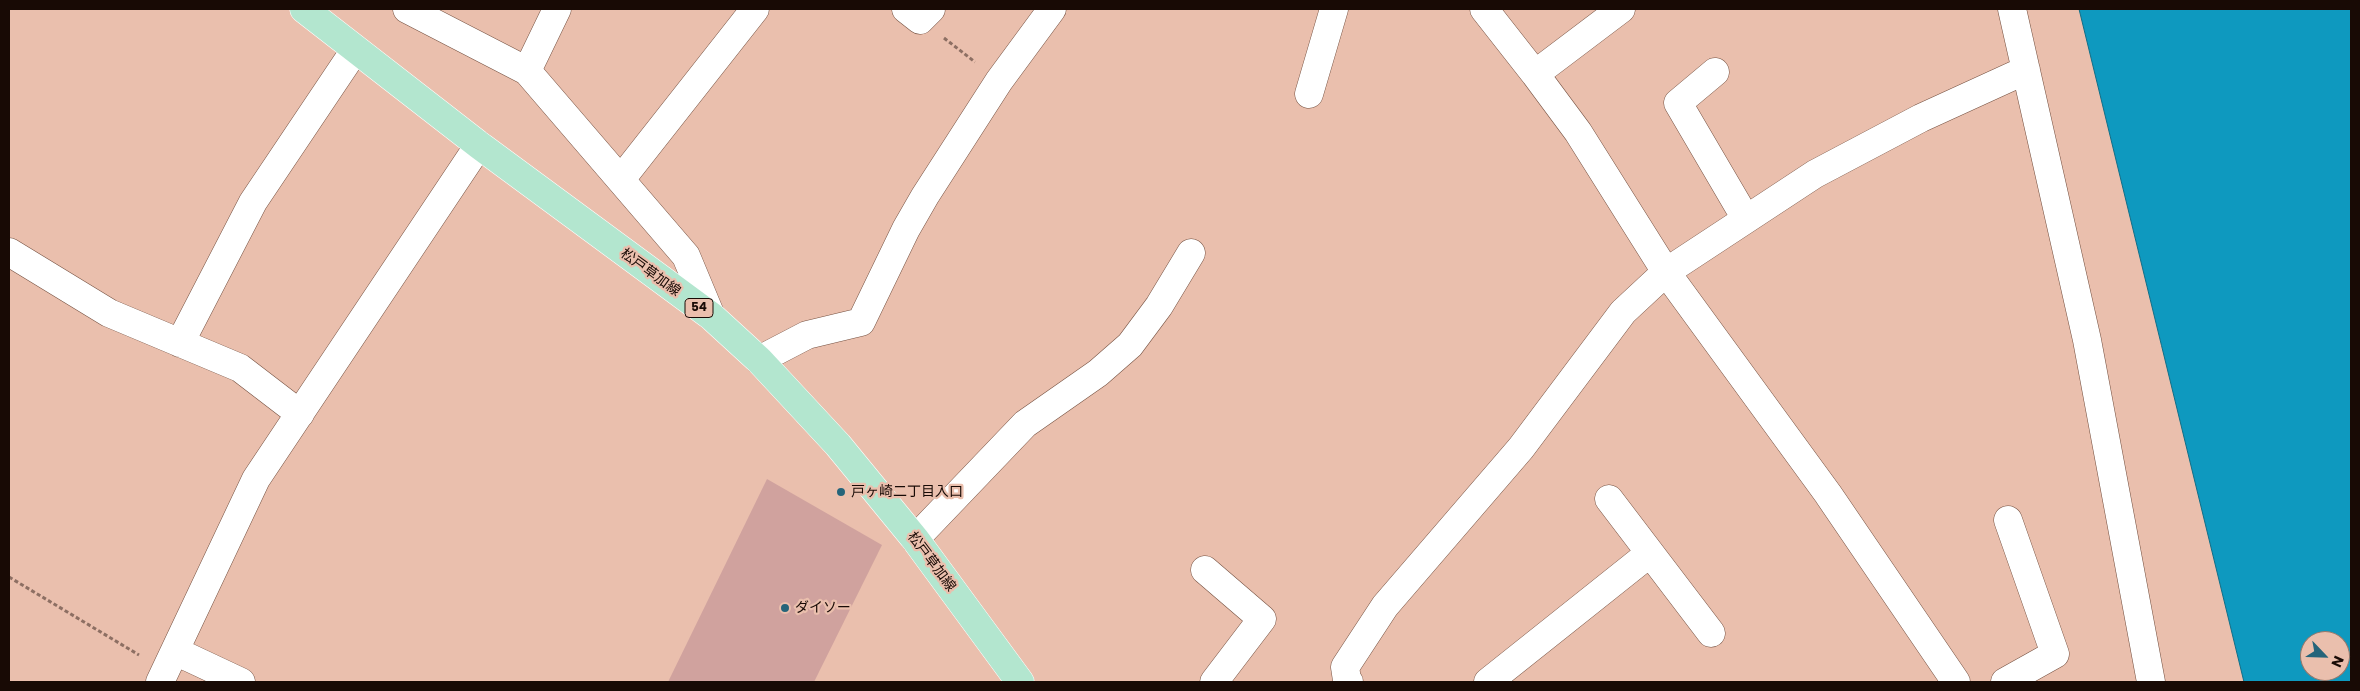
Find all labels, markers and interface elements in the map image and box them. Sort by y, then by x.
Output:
street label: 松戸草加線 [617,246,683,300]
road number: 54 [685,298,713,318]
place label: 戸ヶ崎二丁目入口 [851,484,963,500]
marker: 戸ヶ崎二丁目入口 [835,486,847,498]
street label: 松戸草加線 [903,529,959,595]
place label: ダイソー [795,600,851,616]
marker: ダイソー [779,602,791,614]
north arrow [2300,631,2350,681]
text: N [2327,653,2349,671]

